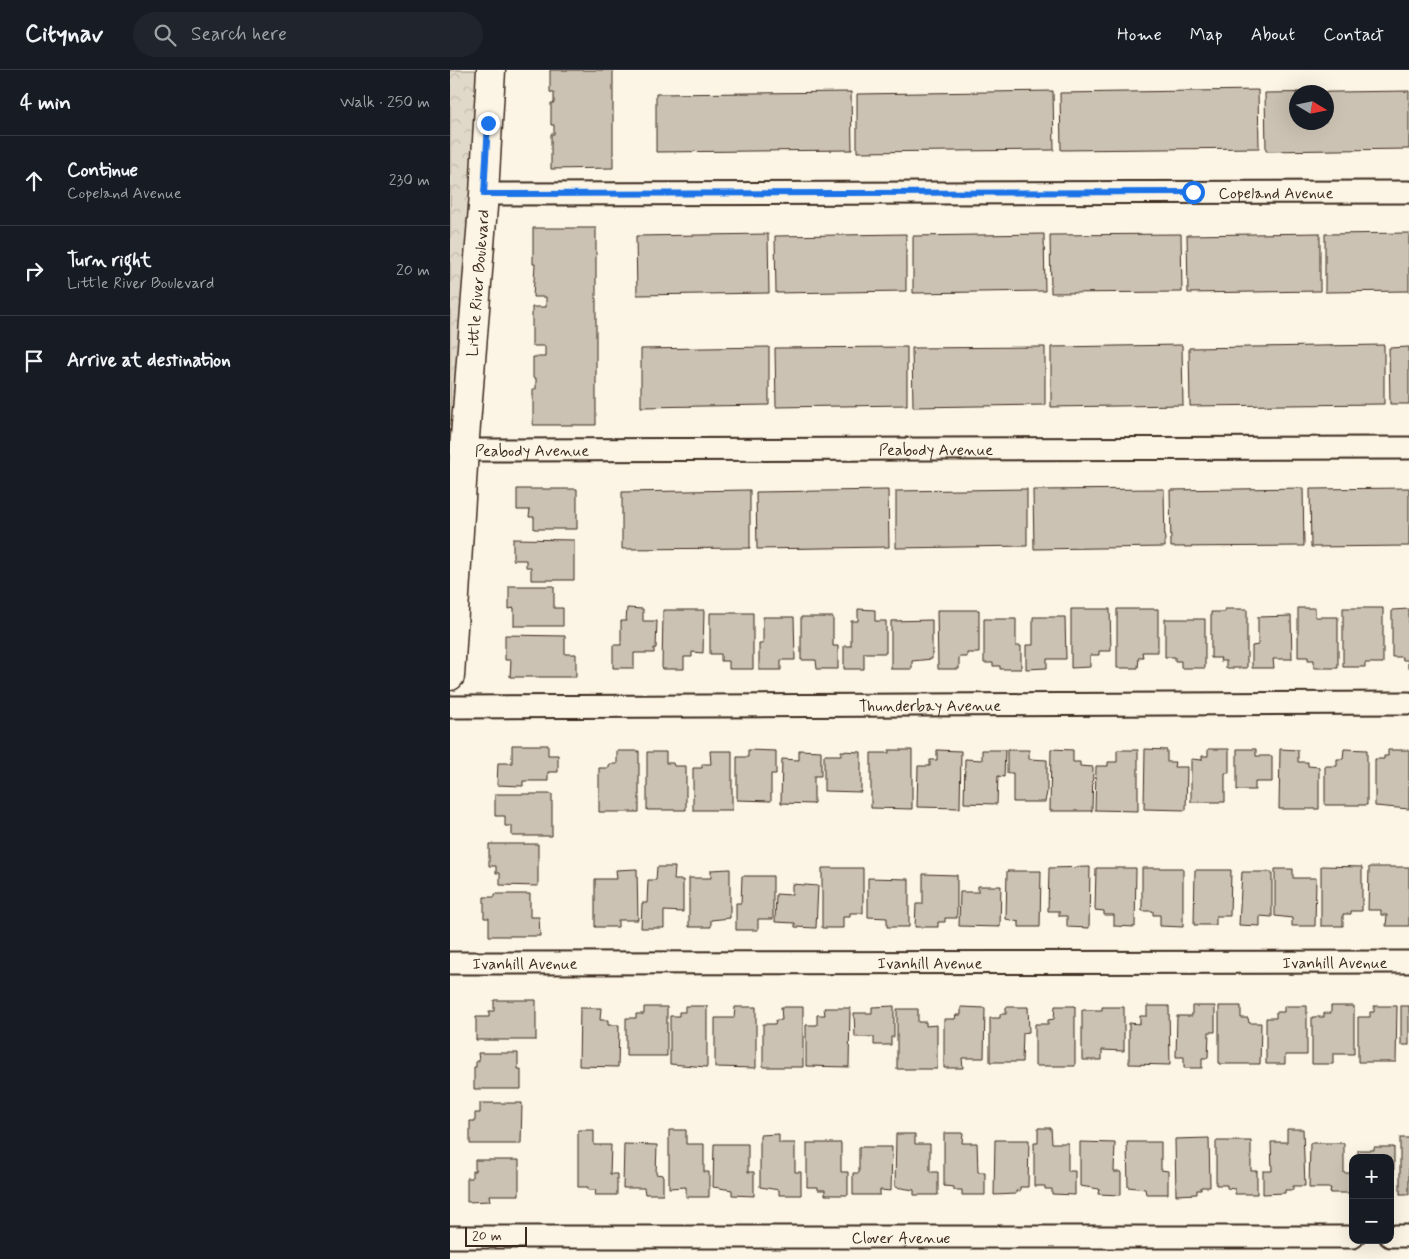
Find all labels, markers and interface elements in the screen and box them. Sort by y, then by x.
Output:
search box [133,12,483,57]
text: Citynav [25,19,103,50]
icon: search [151,21,179,49]
text: Search here [191,22,287,47]
text: Home [1117,23,1162,47]
text: Map [1190,23,1223,47]
text: About [1251,23,1295,47]
text: Contact [1323,23,1384,47]
north arrow [1289,85,1334,130]
text: 4 min [20,89,71,117]
text: Walk · 250 m [340,92,430,113]
route end [477,112,500,135]
text: Continue [67,158,138,183]
icon: ahead [20,167,48,195]
text: 230 m [389,170,430,191]
route start [1182,181,1205,204]
text: Copeland Avenue [67,183,182,204]
street label: Copeland Avenue [1219,183,1334,204]
street label: Little River Boulevard [462,209,495,357]
text: Turn right [67,248,151,273]
icon: right [20,257,48,285]
text: 20 m [396,260,430,281]
text: Little River Boulevard [67,273,214,294]
icon: arrive [20,347,48,375]
text: Arrive at destination [67,348,231,373]
street label: Peabody Avenue [879,440,993,461]
street label: Peabody Avenue [475,441,589,462]
street label: Thunderbay Avenue [859,696,1001,717]
street label: Ivanhill Avenue [878,953,983,975]
street label: Ivanhill Avenue [1283,953,1388,974]
street label: Ivanhill Avenue [473,954,578,975]
map controls [1349,1154,1394,1244]
button: + [1349,1154,1394,1199]
button: − [1349,1199,1394,1244]
scale bar [465,1224,528,1247]
text: 20 m [472,1227,502,1245]
street label: Clover Avenue [851,1228,951,1249]

